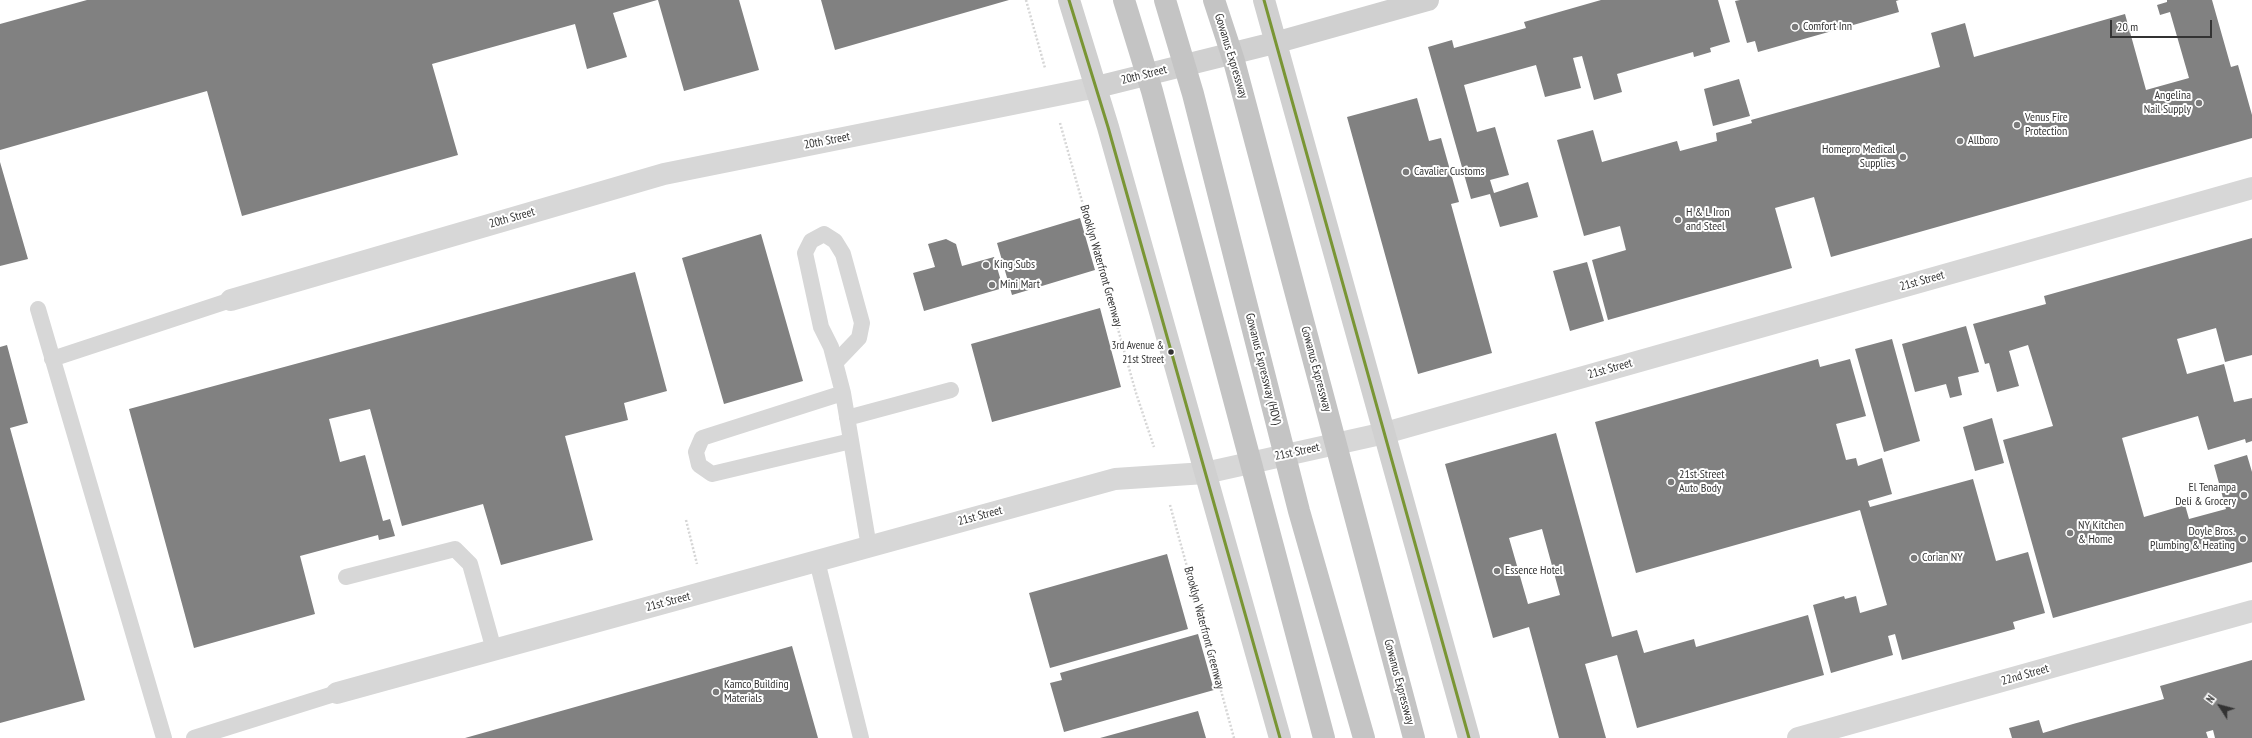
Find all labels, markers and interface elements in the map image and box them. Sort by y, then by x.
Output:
street label: Gowanus Expressway [1211,12,1251,100]
scale bar [2112,12,2214,38]
text: 20 m [2117,19,2138,34]
place label: Comfort Inn [1803,20,1852,34]
marker: Comfort Inn [1790,22,1800,32]
street label: 20th Street [1120,62,1168,88]
place label: Angelina Nail Supply [2144,89,2191,117]
marker: Angelina Nail Supply [2194,98,2204,108]
place label: Venus Fire Protection [2025,111,2068,139]
marker: Venus Fire Protection [2012,120,2022,130]
street label: 20th Street [803,129,851,153]
place label: Allboro [1968,134,1998,148]
marker: Allboro [1955,136,1965,146]
place label: Homepro Medical Supplies [1822,143,1895,171]
marker: Homepro Medical Supplies [1898,152,1908,162]
place label: Cavalier Customs [1414,165,1485,179]
marker: Cavalier Customs [1401,167,1411,177]
street label: Brooklyn Waterfront Greenway [1077,203,1125,329]
street label: 20th Street [488,205,536,231]
place label: H & L Iron and Steel [1686,206,1729,234]
marker: H & L Iron and Steel [1673,215,1683,225]
place label: King Subs [994,258,1035,272]
marker: King Subs [981,260,991,270]
street label: 21st Street [1898,268,1946,294]
place label: Mini Mart [1000,278,1040,292]
marker: Mini Mart [987,280,997,290]
street label: Gowanus Expressway (HOV) [1242,312,1284,426]
street label: Gowanus Expressway [1298,325,1334,413]
place label: 3rd Avenue & 21st Street [1112,339,1164,365]
marker: 3rd Avenue & 21st Street [1166,347,1176,357]
street label: 21st Street [1586,356,1634,382]
street label: 21st Street [1273,440,1321,464]
place label: 21st Street Auto Body [1679,468,1725,496]
marker: 21st Street Auto Body [1666,477,1676,487]
place label: El Tenampa Deli & Grocery [2175,481,2236,509]
marker: El Tenampa Deli & Grocery [2239,490,2249,500]
street label: 21st Street [956,503,1004,529]
place label: NY Kitchen & Home [2078,519,2124,547]
place label: Doyle Bros. Plumbing & Heating [2150,525,2235,553]
marker: NY Kitchen & Home [2065,528,2075,538]
marker: Doyle Bros. Plumbing & Heating [2238,534,2248,544]
place label: Corian NY [1922,551,1963,565]
marker: Corian NY [1909,553,1919,563]
place label: Essence Hotel [1505,564,1563,578]
street label: Brooklyn Waterfront Greenway [1181,565,1227,691]
marker: Essence Hotel [1492,566,1502,576]
street label: 21st Street [644,589,692,615]
street label: Gowanus Expressway [1381,638,1417,726]
street label: 22nd Street [2000,661,2050,689]
place label: Kamco Building Materials [724,678,789,706]
north arrow [2200,686,2240,726]
marker: Kamco Building Materials [711,687,721,697]
text: N [2203,692,2218,705]

